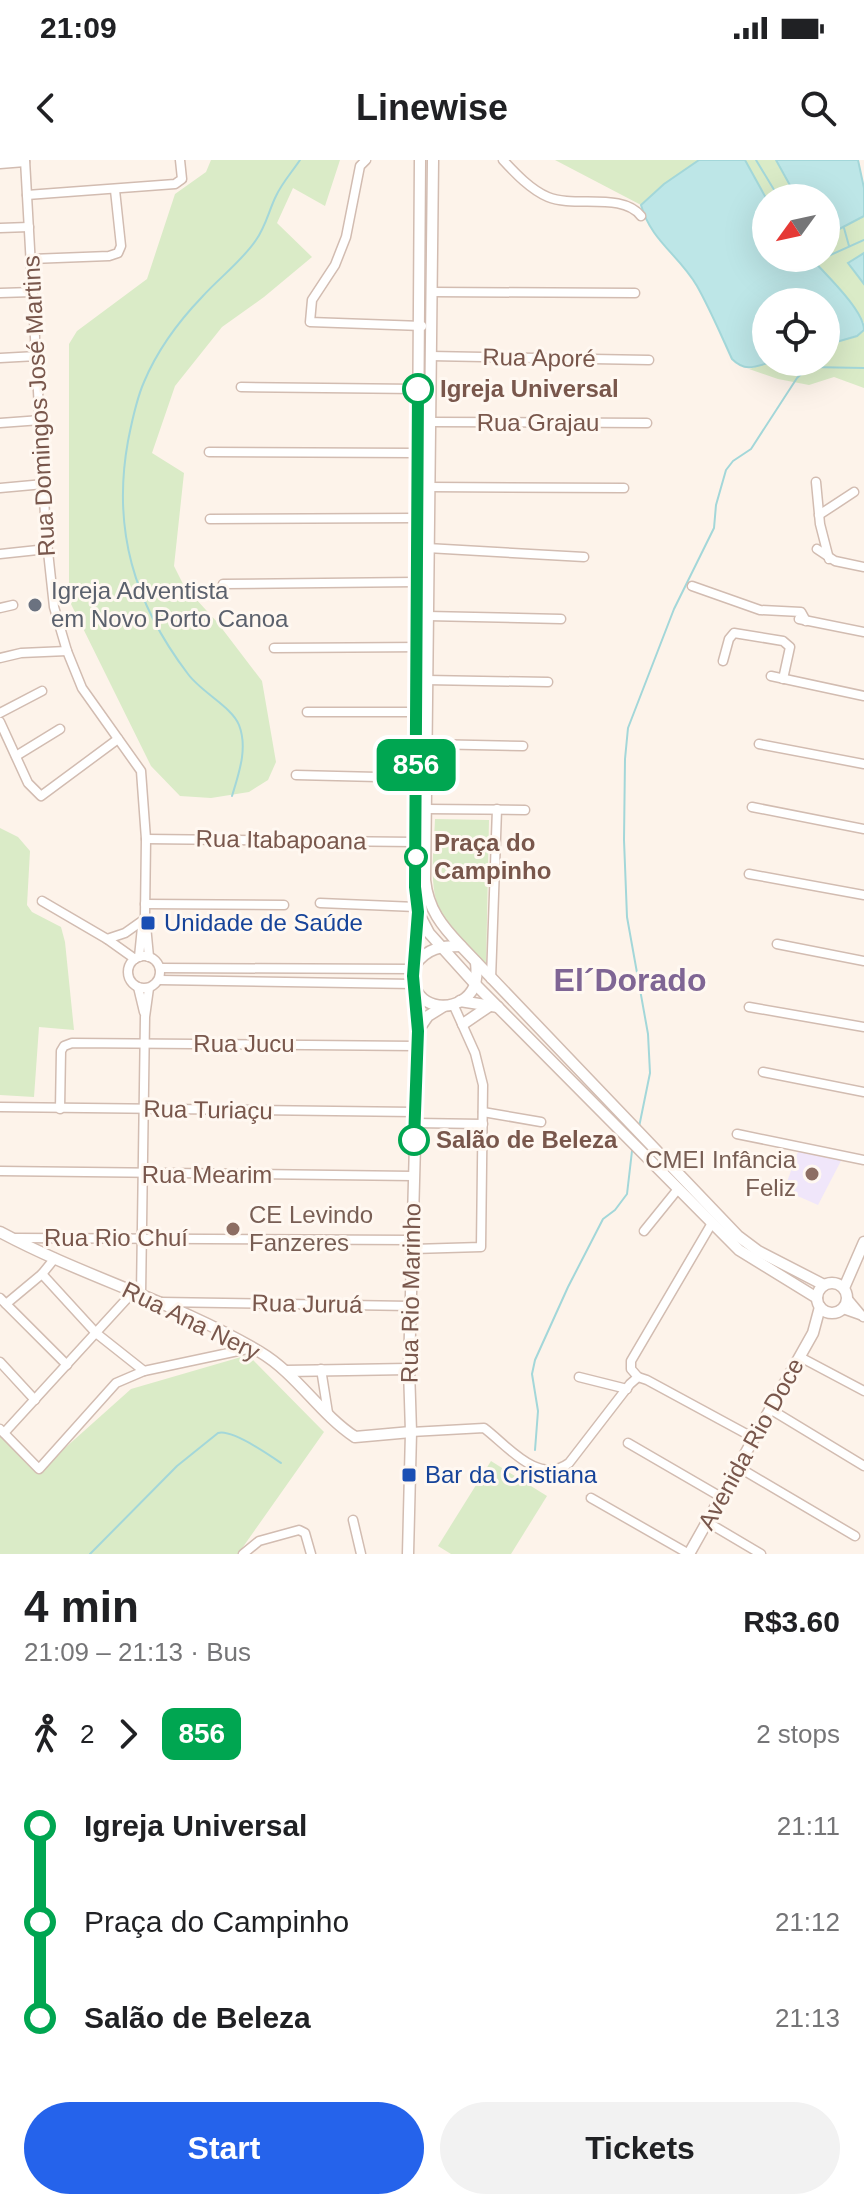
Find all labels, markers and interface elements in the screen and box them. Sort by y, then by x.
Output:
text: 21:09 [40,11,117,44]
icon: back [24,86,68,130]
icon: search [796,86,840,130]
text: Linewise [356,87,508,128]
north arrow [752,184,840,272]
map controls [752,184,840,376]
street label: Rua Domingos José Martins [17,255,60,557]
button: locate [752,288,840,376]
street label: Rua Aporé [482,343,596,372]
marker: Igreja Universal [403,374,433,404]
place label: Igreja Universal [440,375,619,402]
street label: Rua Grajau [477,409,599,436]
place label: Igreja Adventista em Novo Porto Canoa [51,577,289,632]
marker: Igreja Adventista em Novo Porto Canoa [26,596,44,614]
line badge: 856 [370,739,462,791]
text: 856 [393,749,439,780]
street label: Rua Itabapoana [195,825,367,854]
place label: Praça do Campinho [434,829,551,884]
marker: Praça do Campinho [405,846,427,868]
place label: Unidade de Saúde [164,909,363,936]
marker: Unidade de Saúde [139,914,157,932]
district label: El´Dorado [554,962,706,998]
street label: Rua Jucu [193,1030,295,1057]
street label: Rua Turiaçu [143,1095,273,1124]
marker: Salão de Beleza [399,1125,429,1155]
place label: Salão de Beleza [436,1126,618,1153]
place label: CMEI Infância Feliz [645,1146,797,1201]
street label: Rua Mearim [142,1161,272,1188]
marker: CMEI Infância Feliz [803,1165,821,1183]
place label: CE Levindo Fanzeres [249,1201,373,1256]
street label: Rua Rio Marinho [395,1203,426,1383]
marker: CE Levindo Fanzeres [224,1220,242,1238]
street label: Rua Rio Chuí [44,1224,188,1251]
street label: Rua Ana Nery [118,1276,264,1365]
street label: Rua Juruá [251,1289,363,1318]
street label: Avenida Rio Doce [692,1353,809,1534]
place label: Bar da Cristiana [425,1461,598,1488]
marker: Bar da Cristiana [400,1466,418,1484]
text: 4 min [24,1582,139,1631]
text: R$3.60 [743,1605,840,1638]
text: 21:09 – 21:13 · Bus [24,1637,251,1667]
icon: walk [24,1712,68,1756]
icon: forward [106,1712,150,1756]
text: 856 [178,1718,225,1749]
text: 2 [80,1719,94,1749]
text: 2 stops [756,1719,840,1749]
text: Igreja Universal [84,1809,307,1842]
text: 21:11 [777,1811,840,1841]
text: Praça do Campinho [84,1905,349,1938]
text: 21:12 [775,1907,840,1937]
text: Salão de Beleza [84,2001,311,2034]
text: 21:13 [775,2003,840,2033]
button: Start [24,2102,424,2194]
button: Tickets [440,2102,840,2194]

